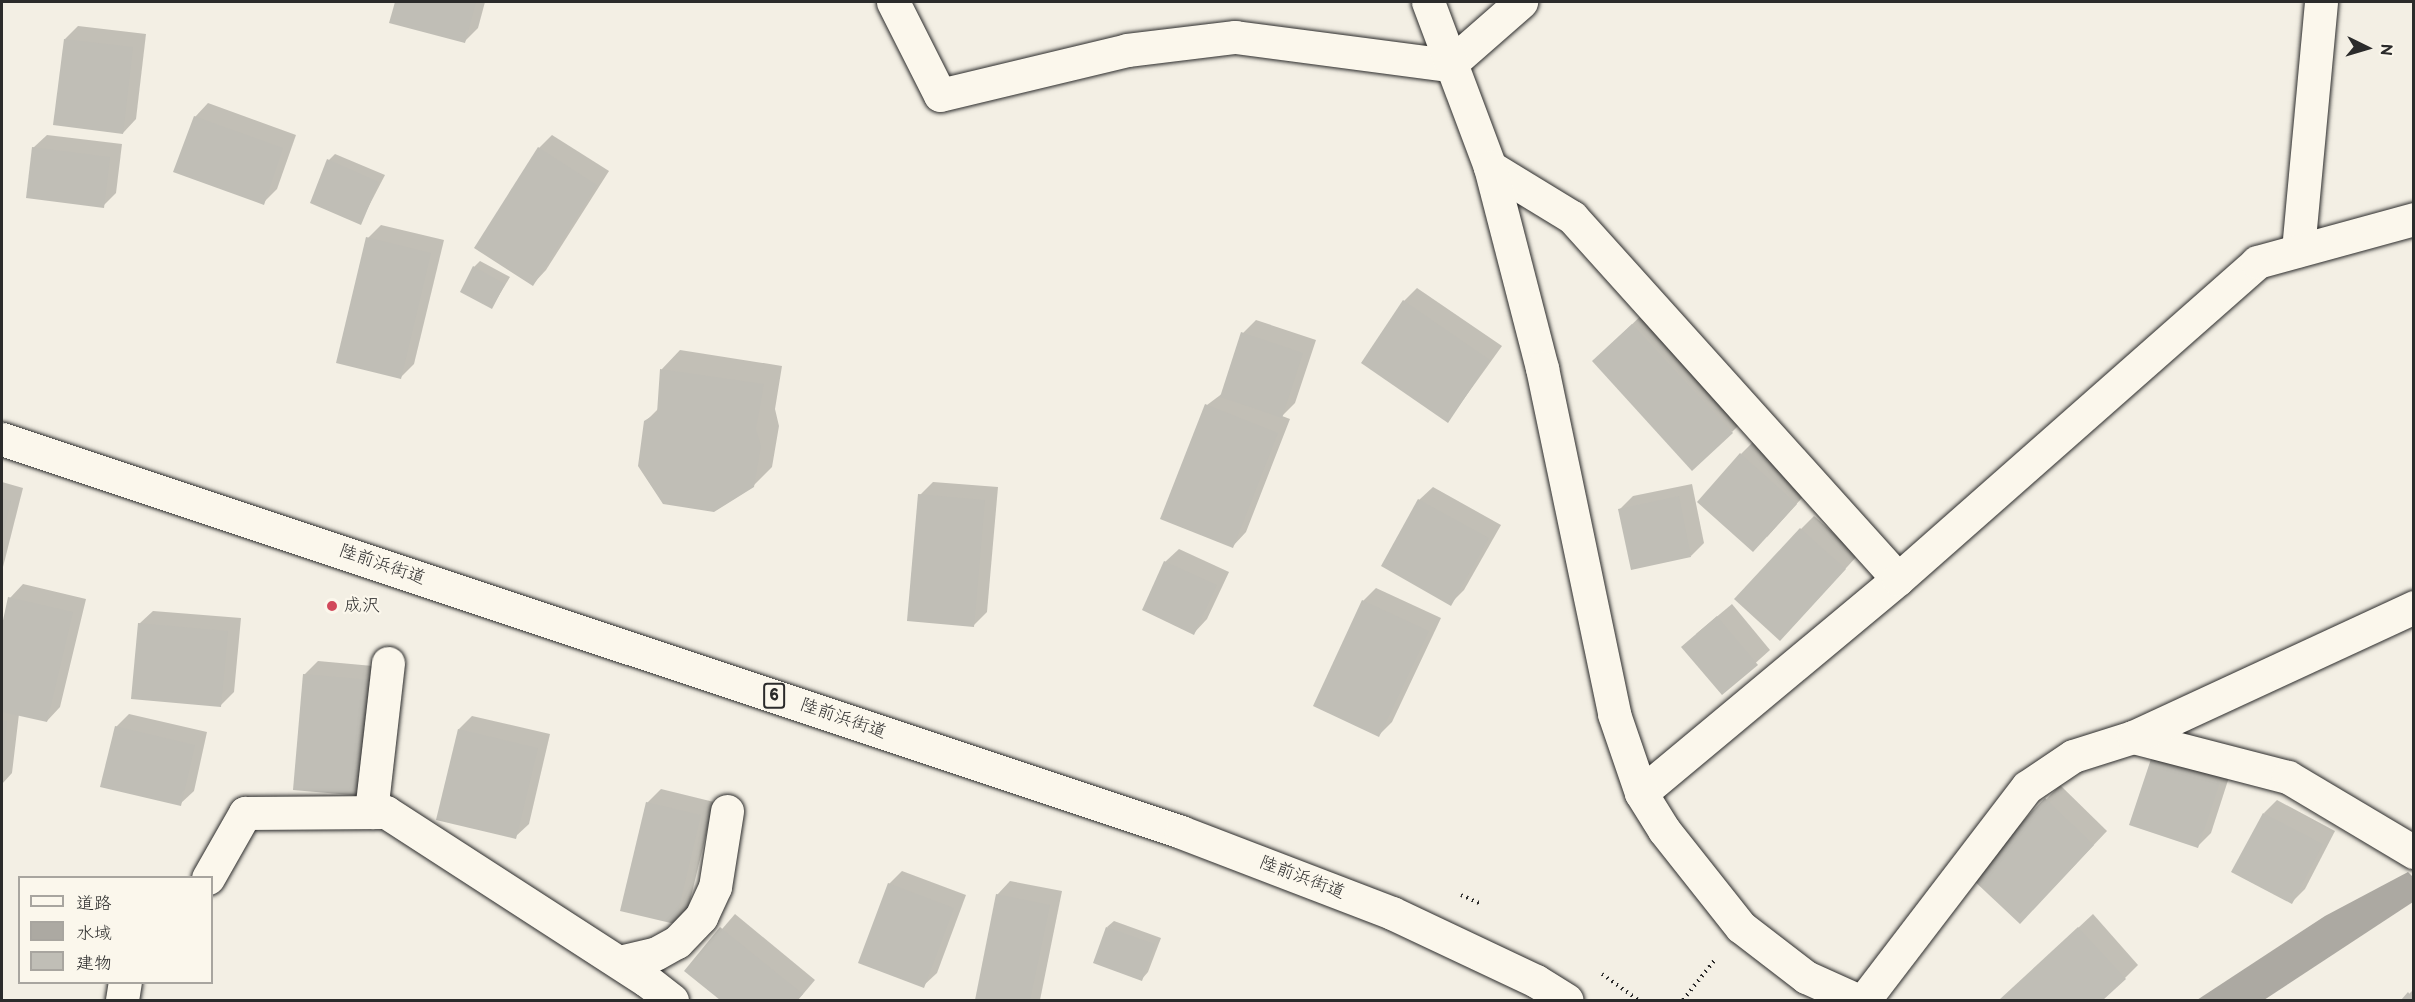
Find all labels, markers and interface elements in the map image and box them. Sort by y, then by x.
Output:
north arrow [2337,18,2397,78]
text: N [2375,43,2395,56]
street label: 陸前浜街道 [336,540,428,590]
place label: 成沢 [344,595,380,617]
marker: 成沢 [325,599,339,613]
road number: 6 [762,683,786,709]
street label: 陸前浜街道 [797,694,889,744]
street label: 陸前浜街道 [1256,852,1348,904]
legend [18,876,213,984]
text: 道路 [76,893,112,914]
text: 水域 [76,923,112,944]
text: 建物 [76,953,112,974]

